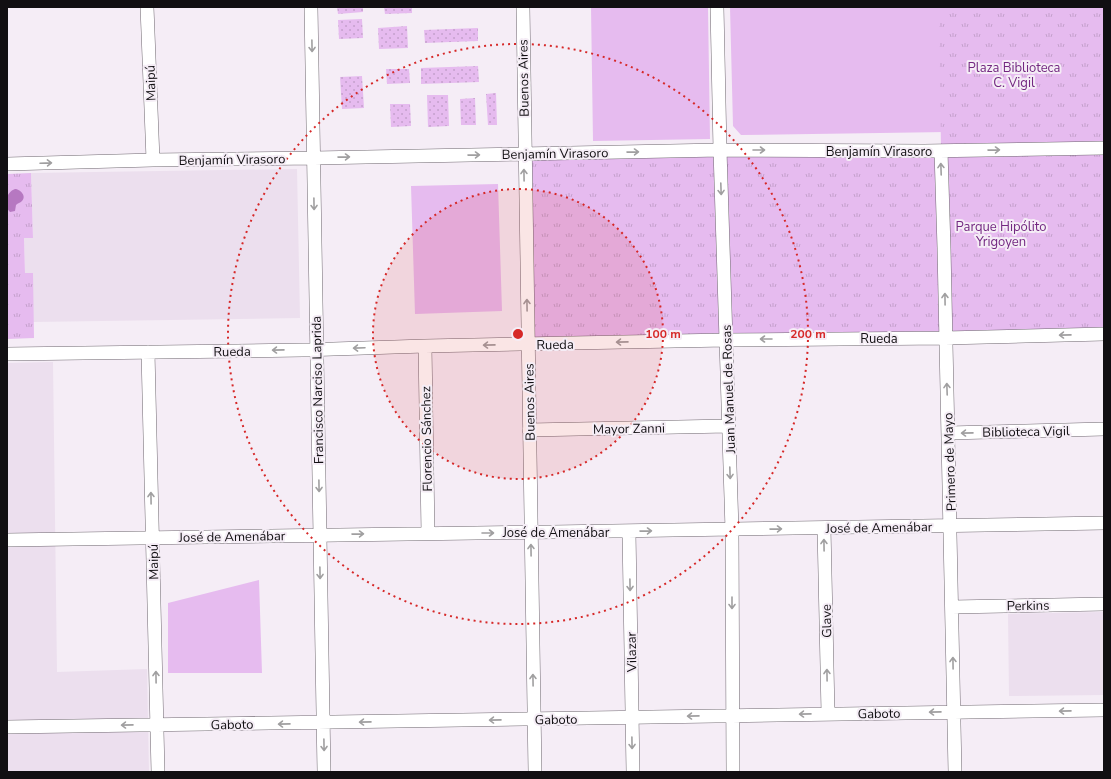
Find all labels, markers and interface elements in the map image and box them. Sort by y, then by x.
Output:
one-way arrow [308,39,315,52]
street label: Buenos Aires [514,39,534,117]
park label: Plaza Biblioteca C. Vigil [968,59,1060,92]
street label: Maipú [141,65,161,101]
street label: Benjamín Virasoro [826,143,932,161]
street label: Benjamín Virasoro [502,144,608,164]
one-way arrow [752,146,765,154]
one-way arrow [987,146,1000,154]
one-way arrow [626,148,639,156]
street label: Benjamín Virasoro [179,150,285,170]
one-way arrow [467,151,480,159]
one-way arrow [337,154,350,161]
one-way arrow [39,159,52,166]
one-way arrow [938,163,945,176]
one-way arrow [521,169,528,182]
one-way arrow [717,182,725,195]
one-way arrow [310,197,318,210]
park label: Parque Hipólito Yrigoyen [956,218,1046,251]
one-way arrow [941,293,949,306]
one-way arrow [523,299,531,312]
street label: Francisco Narciso Laprida [308,316,328,464]
street label: Juan Manuel de Rosas [718,324,740,455]
text: 100 m [645,326,681,342]
text: 200 m [790,326,826,342]
centre of rings [511,327,525,341]
street label: Rueda [860,330,898,348]
one-way arrow [1059,331,1072,339]
one-way arrow [760,335,773,343]
street label: Rueda [536,336,574,354]
one-way arrow [616,338,629,346]
one-way arrow [483,341,496,349]
street label: Rueda [213,343,251,361]
one-way arrow [353,344,366,352]
one-way arrow [272,346,285,354]
street label: Buenos Aires [520,363,540,441]
one-way arrow [943,383,950,396]
street label: Florencio Sánchez [417,386,437,492]
street label: Primero de Mayo [939,412,961,512]
street label: Mayor Zanni [593,419,665,439]
street label: Biblioteca Vigil [982,422,1070,442]
one-way arrow [961,429,974,437]
one-way arrow [726,466,734,479]
one-way arrow [315,479,323,492]
one-way arrow [147,492,155,505]
street label: José de Amenábar [825,518,933,538]
street label: José de Amenábar [502,524,610,542]
one-way arrow [769,525,782,533]
street label: José de Amenábar [178,527,286,547]
one-way arrow [639,528,652,535]
one-way arrow [481,529,494,537]
one-way arrow [351,530,364,538]
one-way arrow [821,539,828,552]
street label: Maipú [145,544,163,580]
one-way arrow [527,544,535,557]
one-way arrow [316,566,324,579]
one-way arrow [626,578,634,591]
one-way arrow [728,596,736,609]
street label: Perkins [1007,597,1050,615]
street label: Glave [818,604,836,638]
street label: Vilazar [623,631,641,673]
one-way arrow [949,657,957,670]
one-way arrow [823,668,831,681]
one-way arrow [152,671,159,684]
one-way arrow [530,674,537,687]
street label: Gaboto [857,705,901,723]
one-way arrow [1059,707,1072,715]
one-way arrow [929,709,942,716]
one-way arrow [799,710,812,718]
street label: Gaboto [534,711,578,729]
one-way arrow [687,713,700,720]
street label: Gaboto [210,716,254,734]
one-way arrow [489,716,502,724]
one-way arrow [359,718,372,726]
one-way arrow [278,720,291,727]
one-way arrow [121,722,134,729]
one-way arrow [628,736,636,749]
one-way arrow [320,738,328,751]

